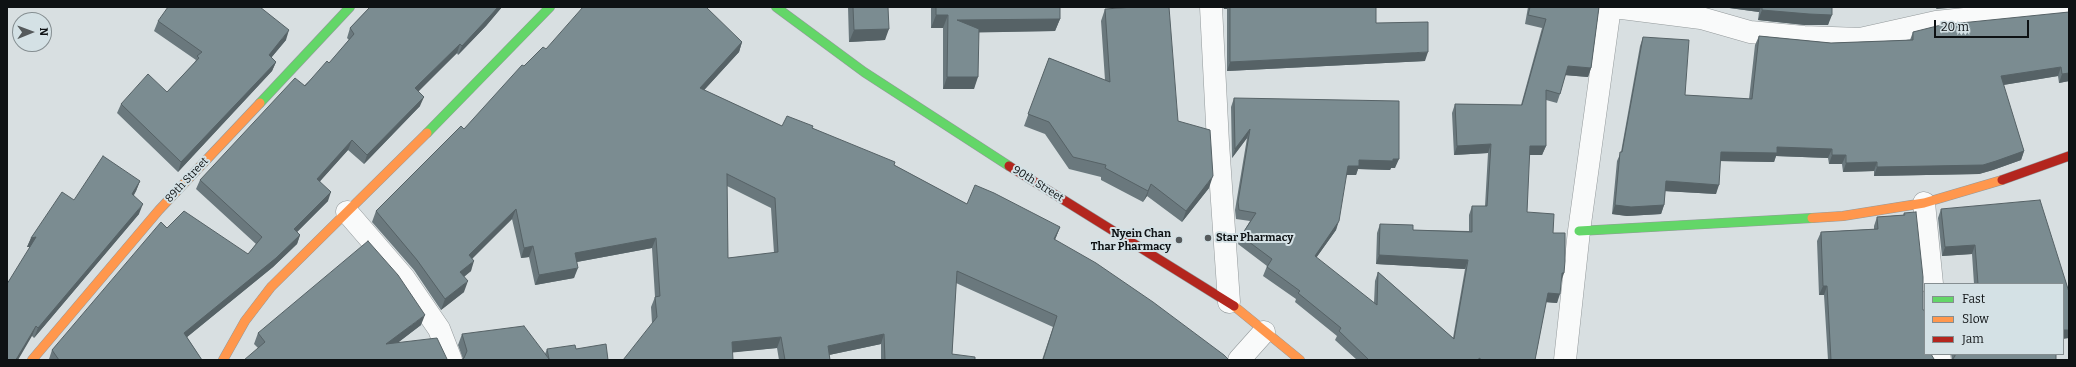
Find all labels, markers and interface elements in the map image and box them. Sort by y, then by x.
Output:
north arrow [12,12,52,52]
scale bar [1936,12,2031,38]
text: 20 m [1941,20,1969,34]
text: N [37,27,50,36]
street label: 89th Street [163,155,211,205]
street label: 90th Street [1010,163,1066,205]
place label: Nyein Chan Thar Pharmacy [1091,227,1171,253]
place label: Star Pharmacy [1216,231,1293,245]
marker: Star Pharmacy [1203,233,1213,243]
marker: Nyein Chan Thar Pharmacy [1174,235,1184,245]
legend [1924,283,2064,355]
text: Fast [1962,292,1985,306]
text: Slow [1962,312,1989,326]
text: Jam [1962,332,1984,346]

